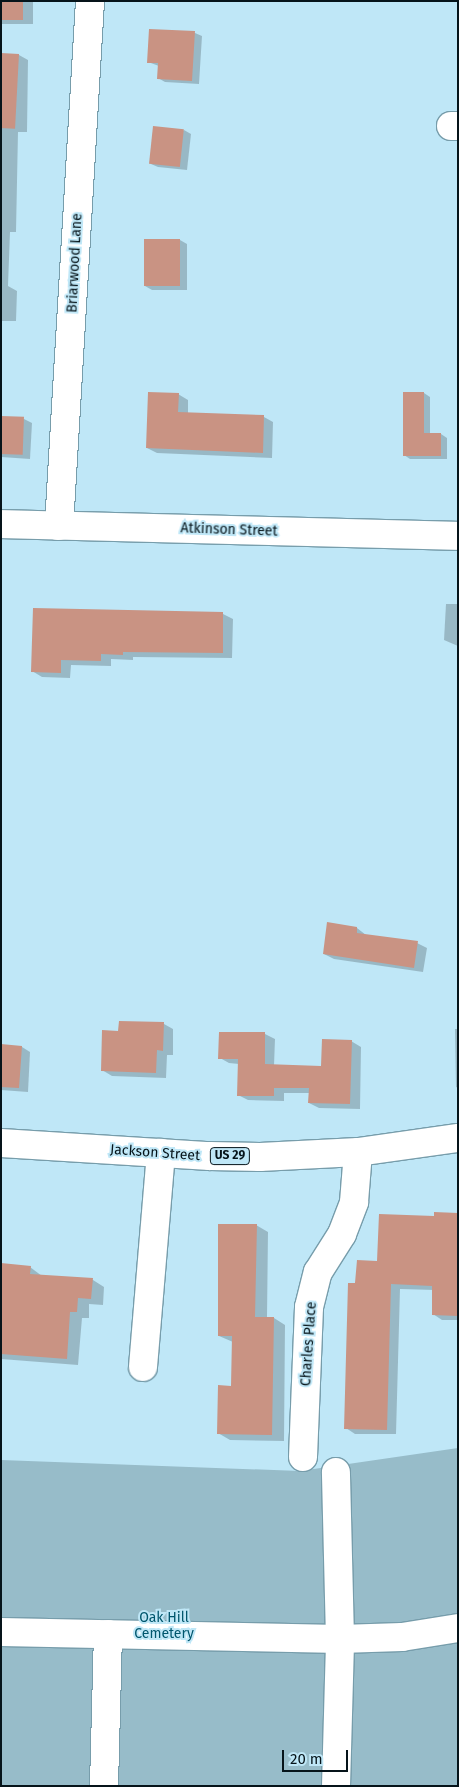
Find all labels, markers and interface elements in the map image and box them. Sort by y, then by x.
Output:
street label: Briarwood Lane [64,213,86,313]
street label: Atkinson Street [180,520,278,540]
street label: Jackson Street [109,1141,201,1165]
road number: US 29 [209,1146,251,1166]
street label: Charles Place [298,1301,320,1387]
park label: Oak Hill Cemetery [134,1610,194,1642]
scale bar [284,1740,350,1772]
text: 20 m [290,1750,323,1768]

